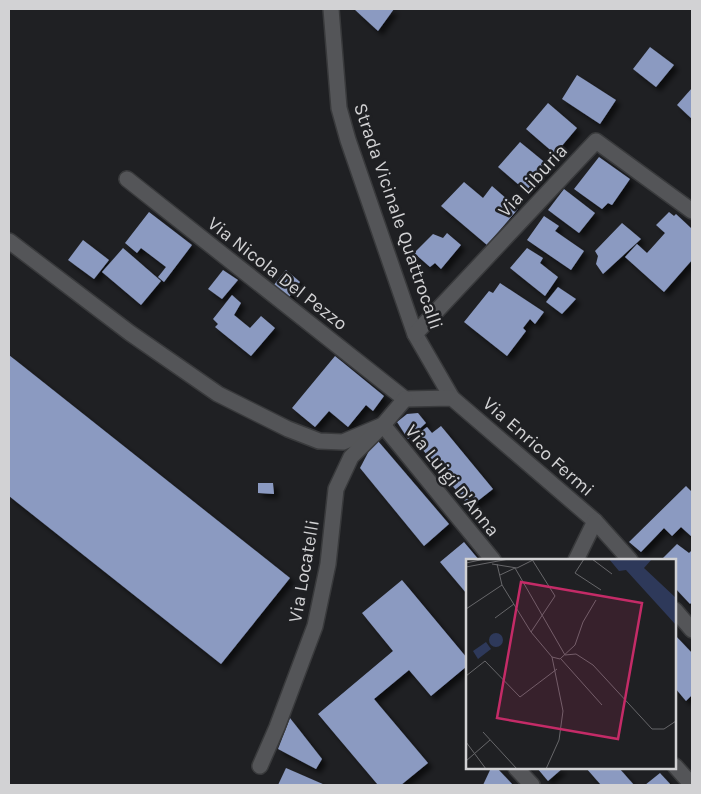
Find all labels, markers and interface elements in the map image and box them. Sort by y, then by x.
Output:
street label: Strada Vicinale Quattrocalli [349,100,447,332]
street label: Via Liburia [493,140,572,222]
street label: Via Nicola Del Pezzo [203,212,352,335]
street label: Via Enrico Fermi [478,392,598,501]
street label: Via Luigi D'Anna [400,420,504,541]
street label: Via Locatelli [284,518,324,624]
inset map [466,559,676,769]

